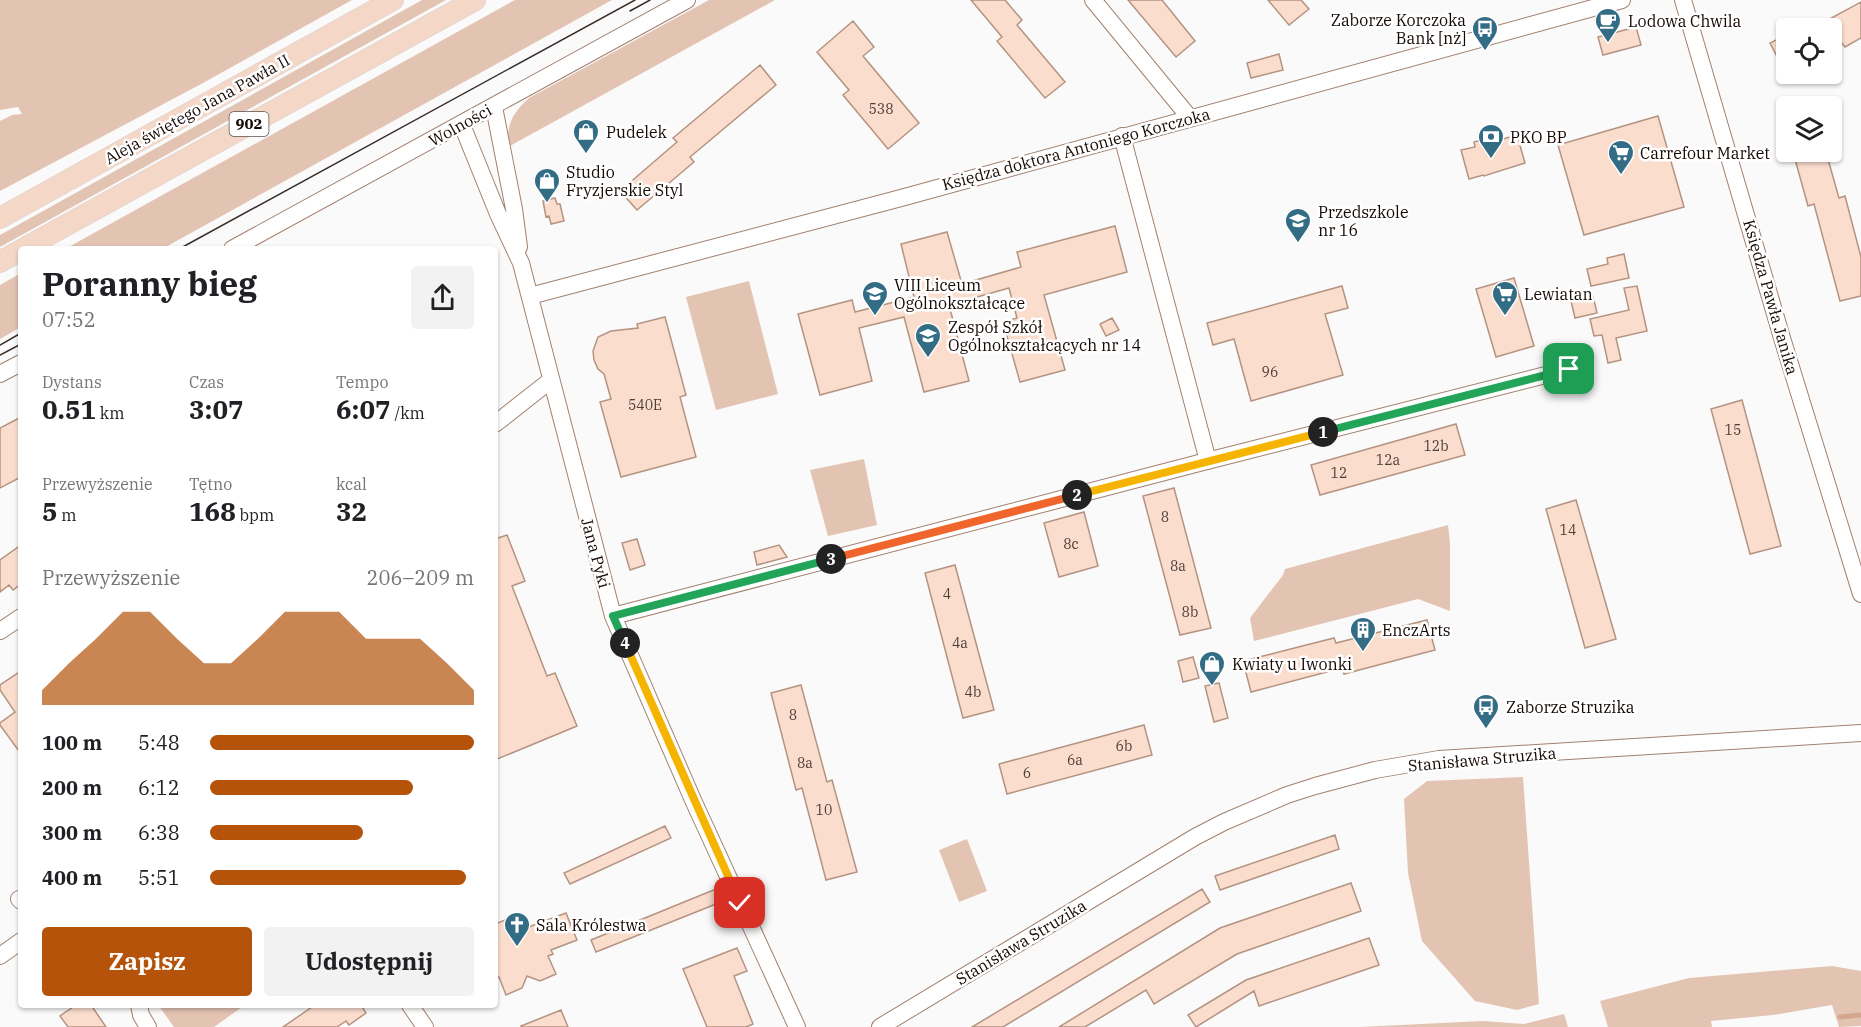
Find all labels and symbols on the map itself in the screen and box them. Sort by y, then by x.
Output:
cafe icon: Lodowa Chwila [1593,6,1623,44]
place label: Zaborze Korczoka Bank [nż] [1331,10,1466,48]
place label: Lodowa Chwila [1628,11,1742,31]
bus stop icon: Zaborze Korczoka Bank [nż] [1470,14,1500,52]
street label: Aleja świętego Jana Pawła II [101,50,293,168]
street label: Wolności [425,100,495,150]
house number: 538 [868,100,894,118]
street label: Księdza doktora Antoniego Korczoka [940,103,1212,194]
road number: 902 [230,112,268,136]
shop icon: Pudelek [571,117,601,155]
place label: Pudelek [606,122,668,142]
bank icon: PKO BP [1476,122,1506,160]
place label: PKO BP [1510,127,1567,147]
supermarket icon: Carrefour Market [1606,138,1636,176]
place label: Carrefour Market [1640,143,1770,163]
place label: Studio Fryzjerskie Styl [566,162,683,200]
shop icon: Studio Fryzjerskie Styl [532,166,562,204]
place label: Przedszkole nr 16 [1318,202,1408,240]
school or university icon: Przedszkole nr 16 [1283,206,1313,244]
street label: Księdza Pawła Janika [1739,217,1803,377]
place label: VIII Liceum Ogólnokształcące [894,275,1025,313]
school or university icon: VIII Liceum Ogólnokształcące [860,279,890,317]
supermarket icon: Lewiatan [1490,279,1520,317]
place label: Lewiatan [1524,284,1593,304]
place label: Zespół Szkół Ogólnokształcących nr 14 [948,317,1141,355]
school or university icon: Zespół Szkół Ogólnokształcących nr 14 [913,321,943,359]
pin [1543,343,1594,394]
house number: 96 [1262,363,1278,381]
house number: 540E [628,396,662,414]
pin: 1 [1308,417,1338,447]
house number: 15 [1725,421,1741,439]
house number: 12b [1423,437,1449,455]
house number: 12a [1376,451,1401,469]
house number: 12 [1331,464,1347,482]
pin: 2 [1062,480,1092,510]
house number: 8 [1161,508,1169,526]
street label: Jana Pyki [577,516,615,590]
house number: 14 [1560,521,1576,539]
house number: 8c [1063,535,1079,553]
pin: 3 [816,544,846,574]
house number: 8a [1170,557,1186,575]
house number: 4 [943,585,951,603]
house number: 8b [1182,603,1198,621]
building icon: EnczArts [1348,615,1378,653]
place label: EnczArts [1382,620,1451,640]
pin: 4 [610,628,640,658]
house number: 4a [952,634,968,652]
shop icon: Kwiaty u Iwonki [1197,649,1227,687]
place label: Kwiaty u Iwonki [1232,654,1352,674]
house number: 4b [965,683,981,701]
bus stop icon: Zaborze Struzika [1471,692,1501,730]
place label: Zaborze Struzika [1506,697,1635,717]
house number: 8 [789,706,797,724]
house number: 6b [1116,737,1132,755]
street label: Stanisława Struzika [1407,743,1557,775]
house number: 6a [1067,751,1083,769]
house number: 8a [797,754,813,772]
house number: 6 [1023,764,1031,782]
house number: 10 [816,801,832,819]
pin [714,877,765,928]
street label: Stanisława Struzika [952,895,1090,989]
church icon: Sala Królestwa [502,910,532,948]
place label: Sala Królestwa [536,915,647,935]

